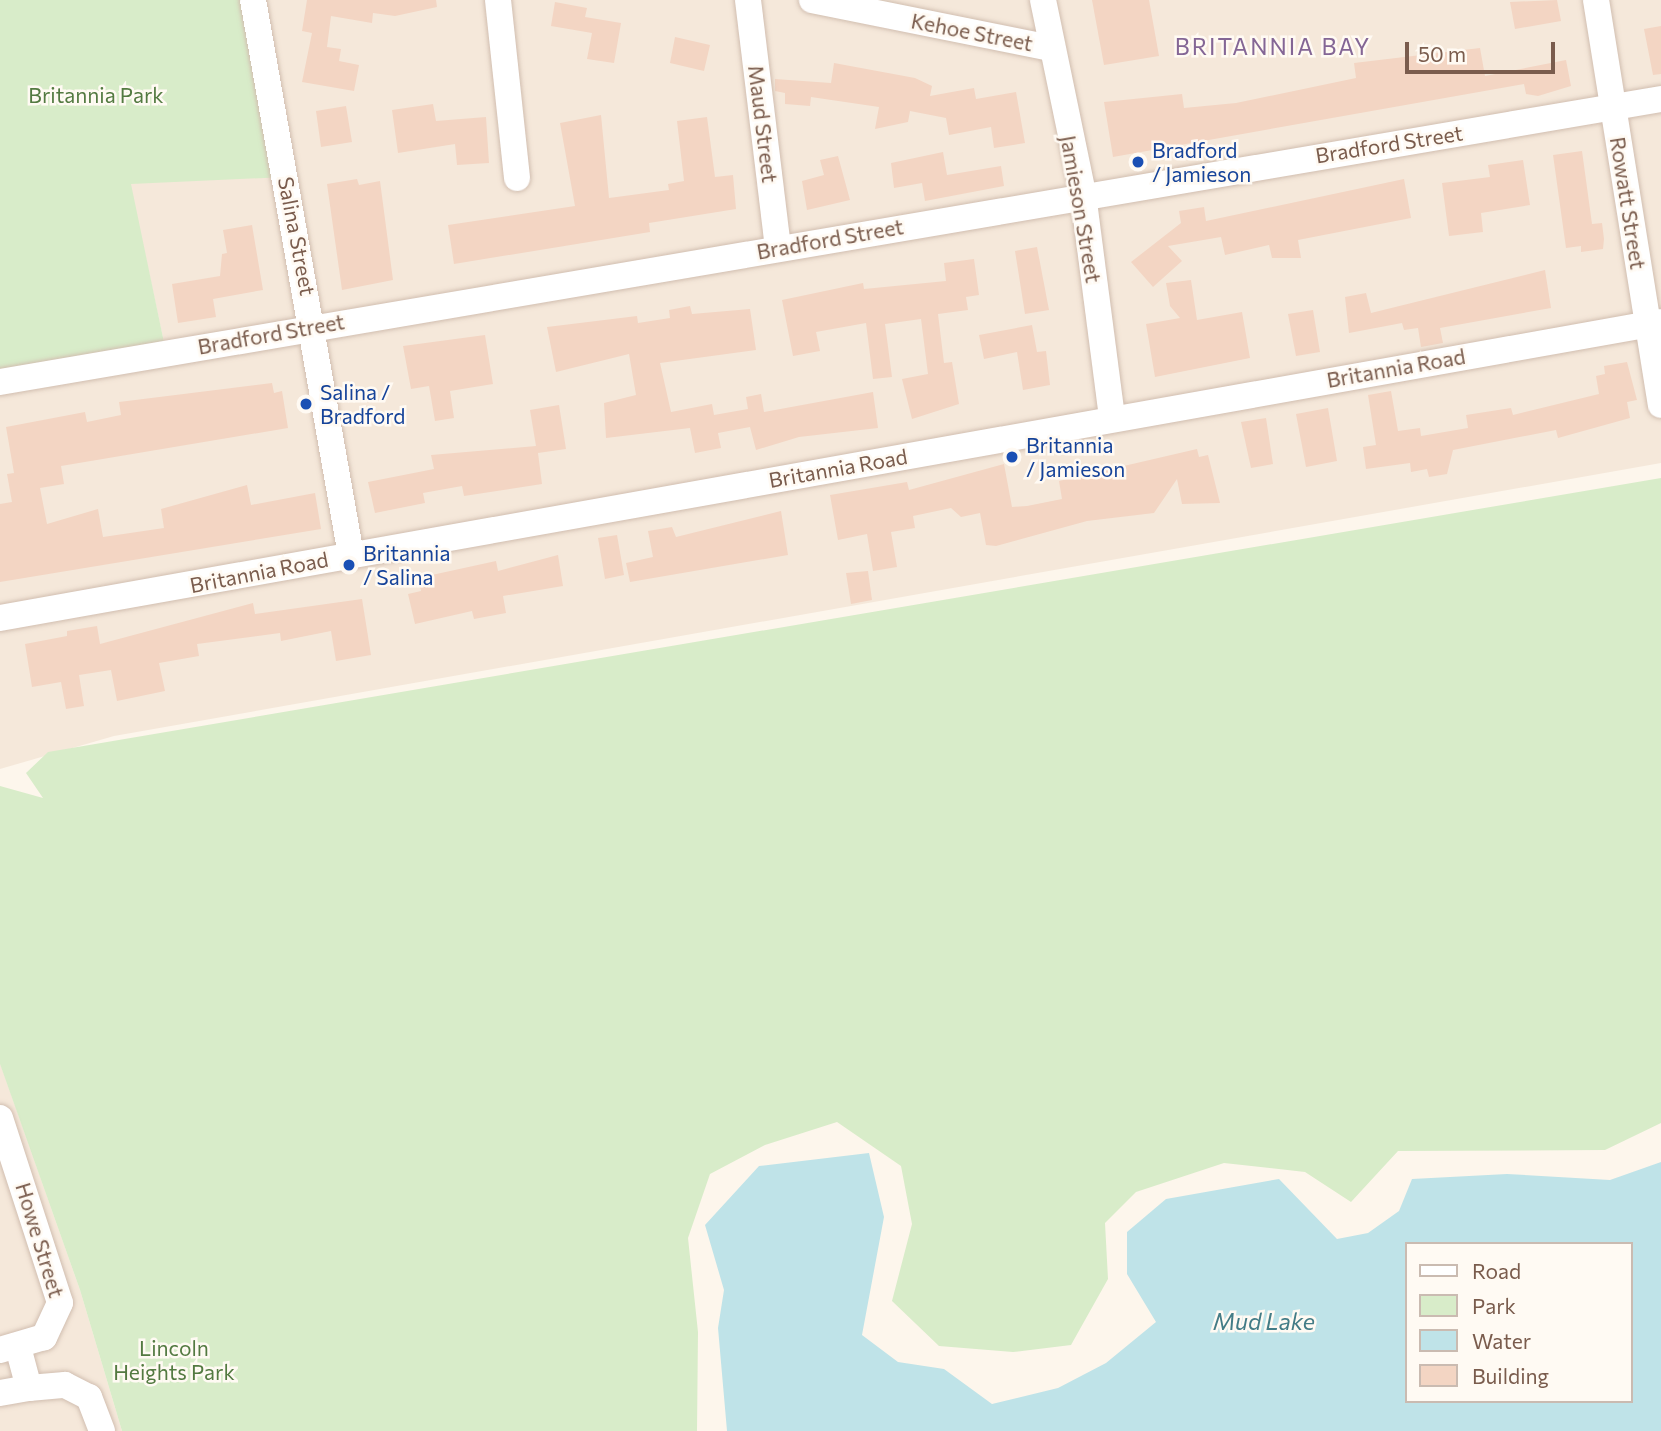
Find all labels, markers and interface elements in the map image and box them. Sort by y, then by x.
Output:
street label: Kehoe Street [909,8,1035,56]
scale bar [1409,28,1560,72]
district label: BRITANNIA BAY [1176,32,1370,60]
text: 50 m [1418,41,1466,66]
street label: Maud Street [743,64,783,184]
park label: Britannia Park [28,82,164,108]
street label: Bradford Street [1314,120,1464,168]
street label: Jamieson Street [1056,133,1106,285]
street label: Rowatt Street [1605,135,1651,271]
place label: Bradford / Jamieson [1152,137,1251,187]
marker: Bradford / Jamieson [1130,154,1146,170]
street label: Salina Street [273,174,321,298]
street label: Bradford Street [755,214,905,264]
street label: Bradford Street [196,309,346,359]
street label: Britannia Road [1325,343,1467,393]
place label: Salina / Bradford [320,379,405,429]
marker: Salina / Bradford [298,396,314,412]
place label: Britannia / Jamieson [1026,432,1125,482]
street label: Britannia Road [767,443,909,493]
marker: Britannia / Jamieson [1004,449,1020,465]
place label: Britannia / Salina [363,540,450,590]
street label: Britannia Road [188,546,330,598]
marker: Britannia / Salina [341,557,357,573]
street label: Howe Street [11,1180,69,1300]
legend [1406,1242,1633,1403]
text: Road [1472,1258,1521,1283]
text: Park [1472,1293,1516,1318]
water label: Mud Lake [1213,1307,1315,1335]
text: Water [1472,1328,1531,1353]
park label: Lincoln Heights Park [113,1335,235,1385]
text: Building [1472,1363,1549,1388]

